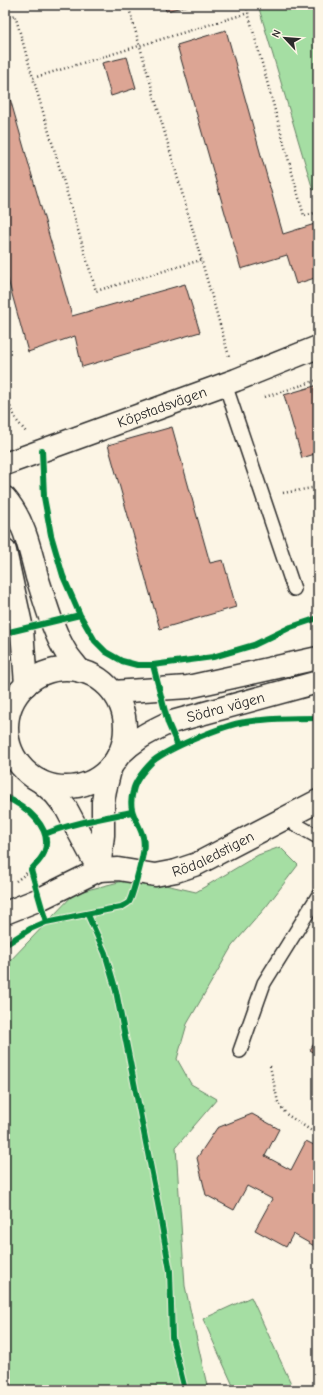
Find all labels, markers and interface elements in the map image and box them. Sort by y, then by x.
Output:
north arrow [265,18,305,58]
text: N [269,28,284,40]
street label: Köpstadsvägen [115,382,209,431]
street label: Södra vägen [185,688,267,726]
street label: Rödaledstigen [170,827,257,881]

